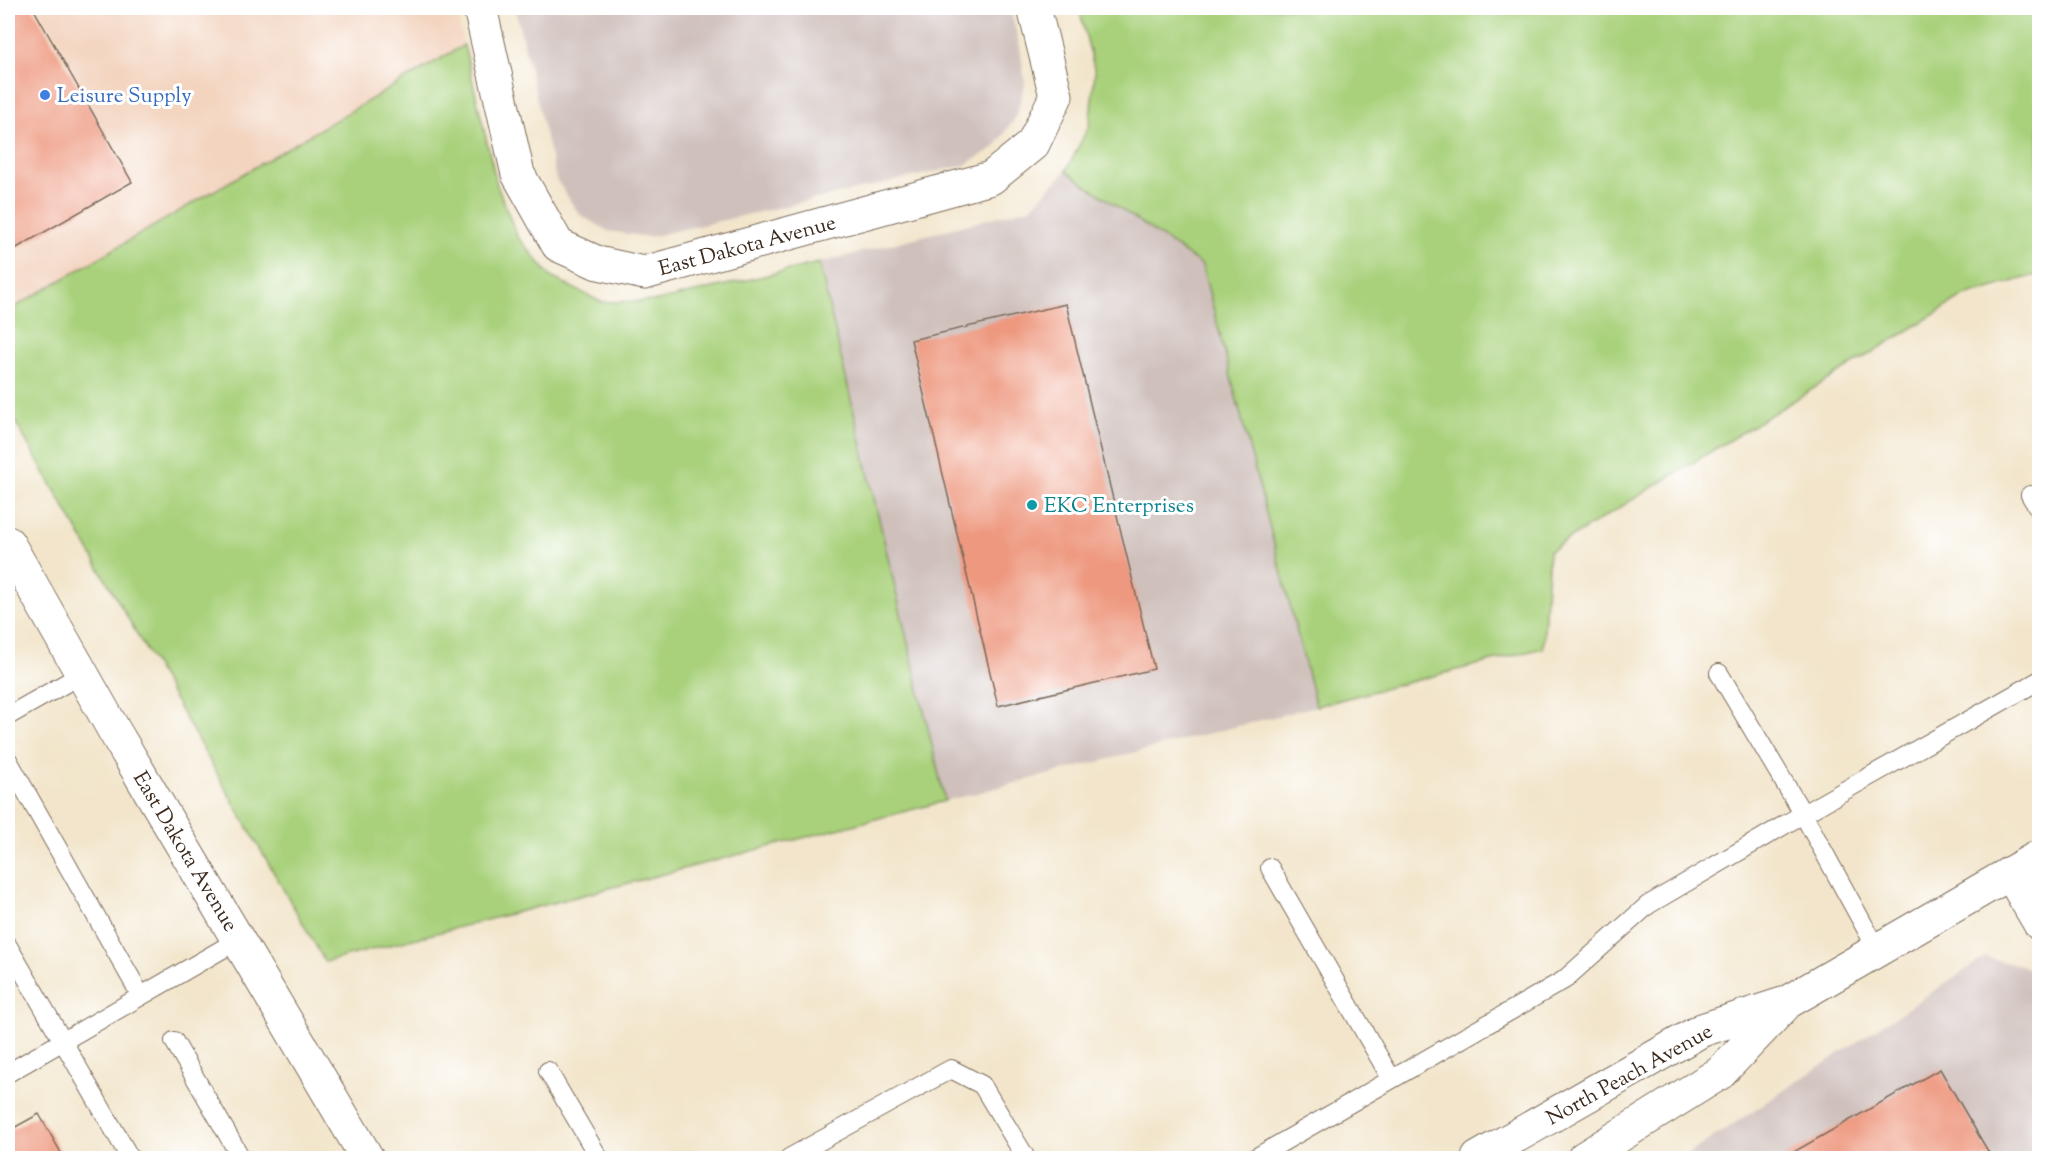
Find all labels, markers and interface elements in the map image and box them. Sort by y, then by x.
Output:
place label: Leisure Supply [57,82,192,112]
marker: Leisure Supply [38,88,52,102]
street label: East Dakota Avenue [655,209,840,285]
place label: EKC Enterprises [1044,492,1194,522]
marker: EKC Enterprises [1025,498,1039,512]
street label: East Dakota Avenue [124,766,244,938]
street label: North Peach Avenue [1541,1017,1719,1134]

